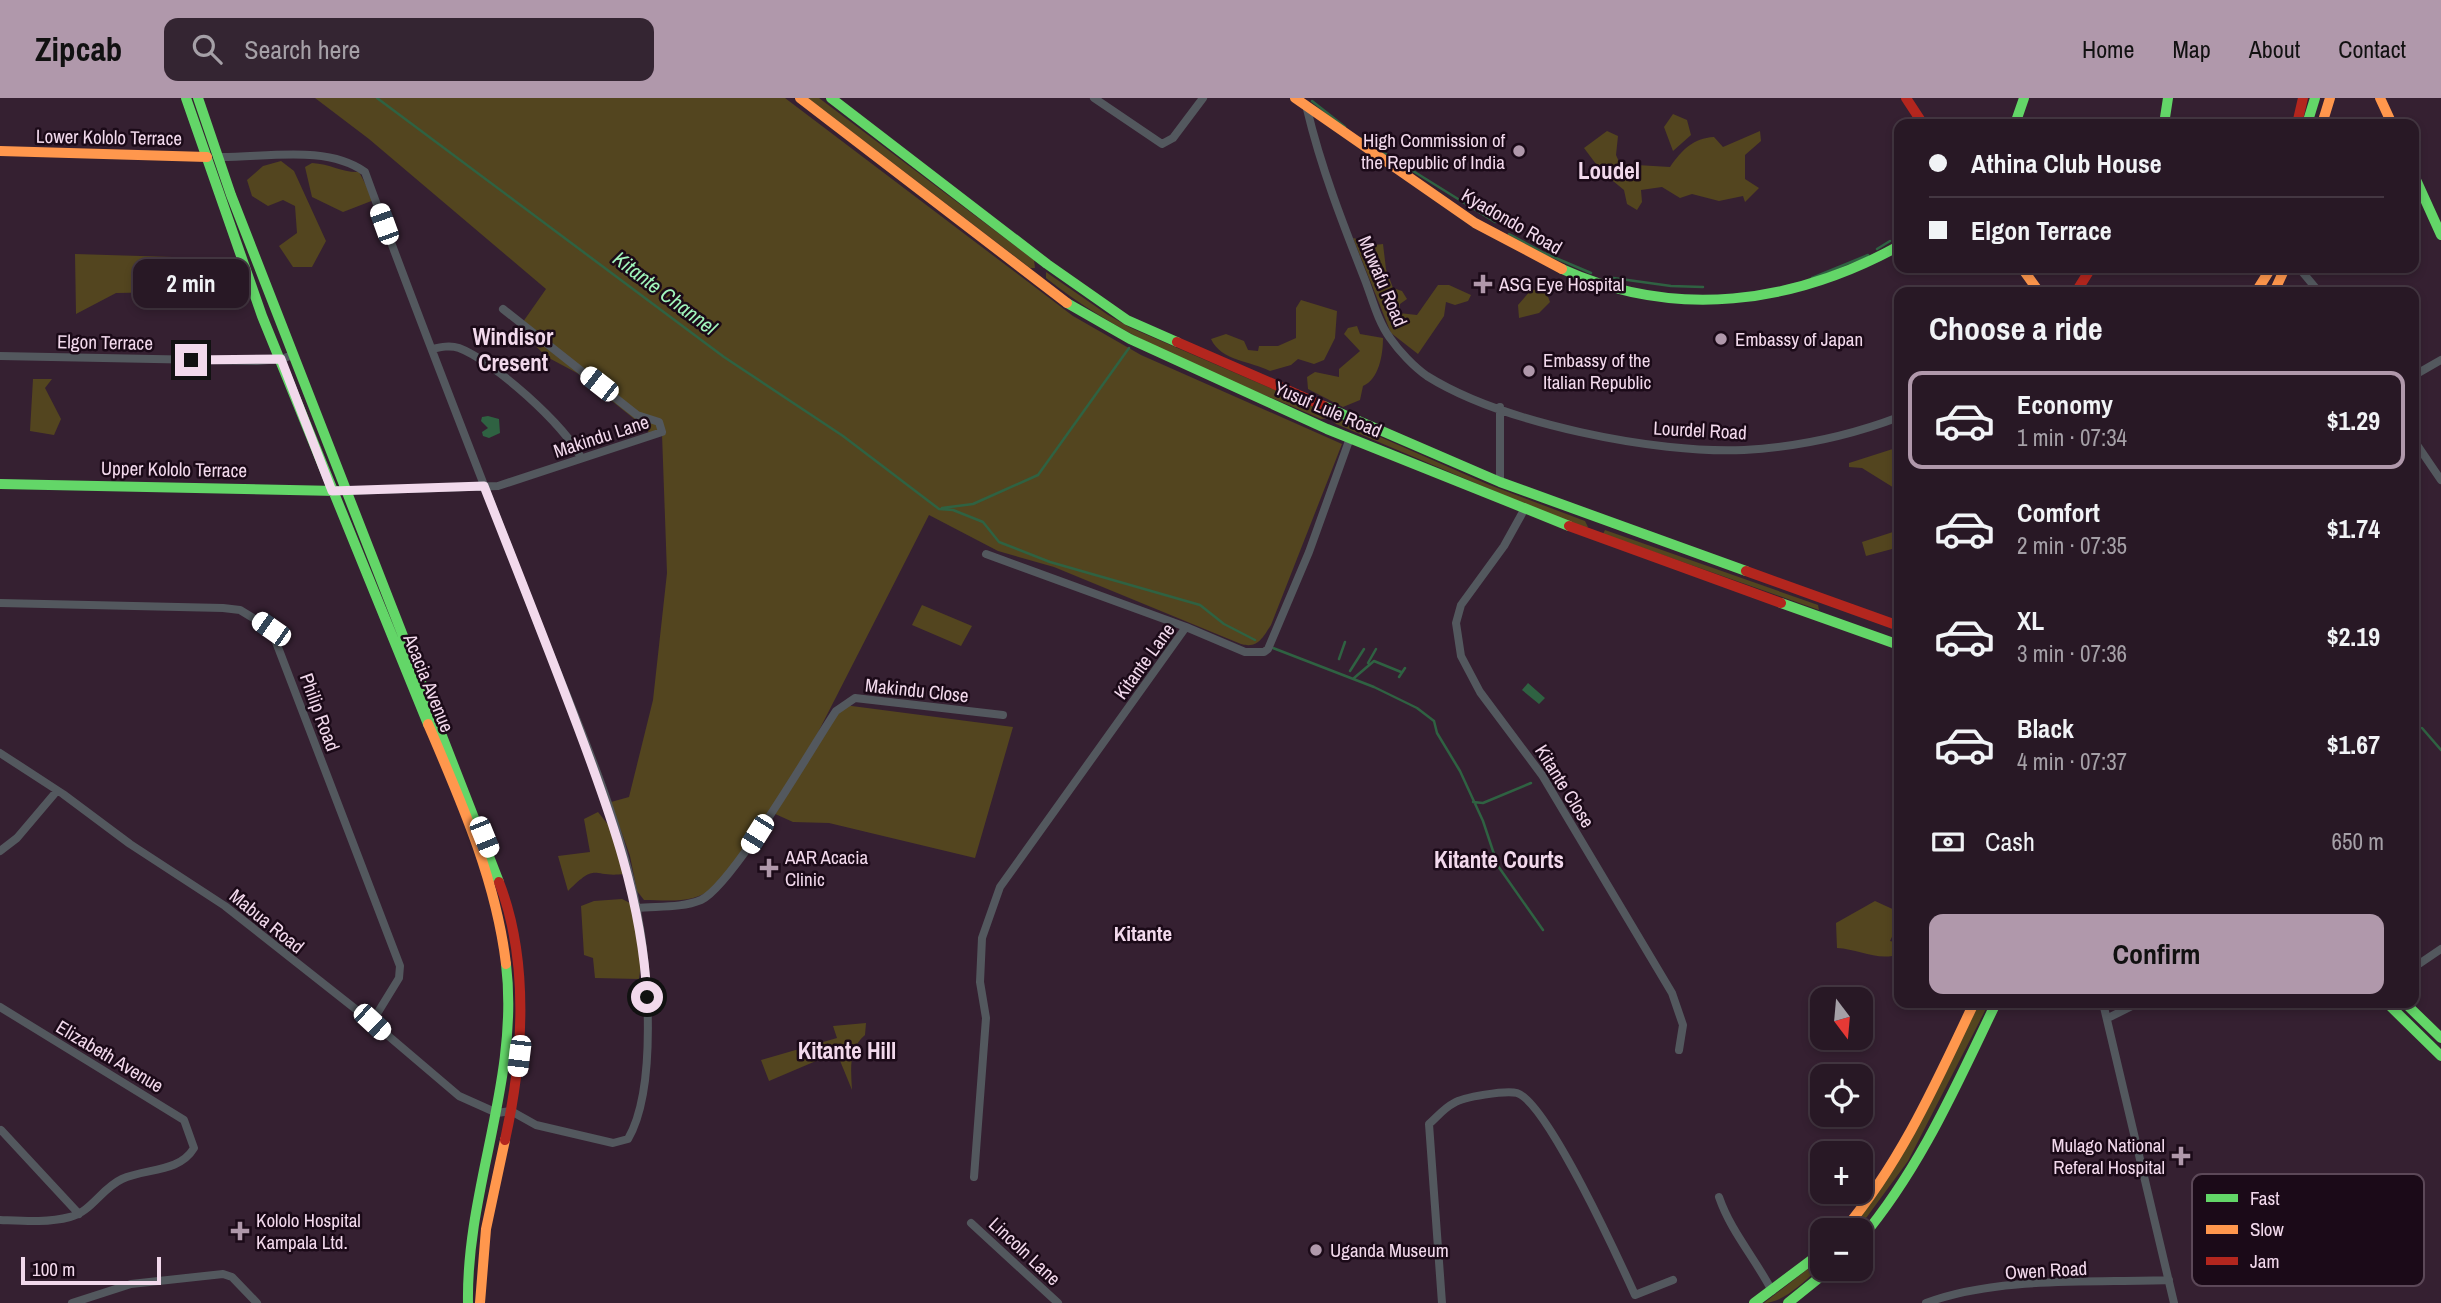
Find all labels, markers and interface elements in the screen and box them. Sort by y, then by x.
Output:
search box [164,18,654,81]
text: Zipcab [35,27,122,71]
icon: search [188,30,226,68]
text: Search here [244,32,360,67]
text: Home [2082,33,2134,65]
text: Map [2172,33,2211,65]
text: About [2249,33,2300,65]
text: Contact [2338,33,2406,65]
street label: Lower Kololo Terrace [36,123,182,151]
place label: High Commission of the Republic of India [1361,127,1506,175]
marker: High Commission of the Republic of India [1511,143,1527,159]
text: Athina Club House [1971,146,2162,181]
district label: Loudel [1578,155,1640,186]
street label: Kyadondo Road [1457,182,1567,260]
car [367,201,402,247]
text: Elgon Terrace [1971,213,2112,248]
street label: Muwafu Road [1352,232,1414,330]
water label: Kitante Channel [607,244,724,342]
callout: 2 min [133,258,249,308]
text: 2 min [166,268,216,299]
place label: ASG Eye Hospital [1498,271,1625,297]
marker: ASG Eye Hospital [1473,274,1493,294]
text: Choose a ride [1929,307,2103,350]
district label: Windisor Cresent [473,321,554,378]
place label: Embassy of Japan [1735,326,1863,352]
street label: Elgon Terrace [57,328,153,356]
marker: Embassy of Japan [1713,331,1729,347]
route end [175,344,207,376]
place label: Embassy of the Italian Republic [1543,347,1651,395]
car [576,363,623,405]
marker: Embassy of the Italian Republic [1521,363,1537,379]
street label: Yusuf Lule Road [1270,375,1386,443]
text: Economy [2017,387,2113,422]
icon: car [1933,389,1996,452]
text: $1.29 [2327,403,2380,438]
street label: Makindu Lane [550,408,652,464]
street label: Lourdel Road [1653,415,1747,445]
text: 1 min · 07:34 [2017,422,2127,453]
street label: Upper Kololo Terrace [101,455,247,483]
text: Comfort [2017,495,2100,530]
icon: car [1933,497,1996,560]
text: $1.74 [2327,511,2380,546]
text: 2 min · 07:35 [2017,530,2127,561]
text: XL [2017,603,2044,638]
icon: car [1933,605,1996,668]
car [248,608,295,650]
street label: Kitante Lane [1108,618,1180,704]
text: $2.19 [2327,619,2380,654]
street label: Acacia Avenue [397,629,460,736]
text: 3 min · 07:36 [2017,638,2127,669]
street label: Philip Road [294,669,346,755]
street label: Makindu Close [864,672,970,708]
text: Black [2017,711,2074,746]
icon: car [1933,713,1996,776]
text: $1.67 [2327,727,2380,762]
street label: Kitante Close [1529,739,1601,833]
text: 4 min · 07:37 [2017,746,2127,777]
car [737,811,778,857]
car [467,814,502,860]
icon: cash [1929,823,1967,861]
text: Cash [1985,824,2035,859]
text: 650 m [2332,826,2384,857]
place label: AAR Acacia Clinic [784,844,868,892]
district label: Kitante Courts [1434,844,1564,875]
marker: AAR Acacia Clinic [759,858,779,878]
street label: Mabua Road [224,883,310,959]
button: Confirm [1929,914,2384,994]
district label: Kitante [1114,919,1172,948]
route start [631,981,663,1013]
north arrow [1810,987,1872,1050]
map controls [1810,987,1873,1281]
car [350,1000,395,1044]
street label: Elizabeth Avenue [51,1014,169,1098]
car [507,1034,532,1078]
district label: Kitante Hill [798,1035,896,1066]
button: locate [1810,1064,1873,1127]
place label: Mulago National Referal Hospital [2052,1132,2165,1180]
button: + [1810,1141,1873,1204]
marker: Mulago National Referal Hospital [2171,1146,2191,1166]
legend [2192,1174,2424,1286]
text: Fast [2250,1185,2280,1211]
place label: Kololo Hospital Kampala Ltd. [256,1207,361,1255]
street label: Lincoln Lane [984,1211,1066,1291]
text: Slow [2250,1216,2285,1242]
button: − [1810,1218,1873,1281]
marker: Kololo Hospital Kampala Ltd. [230,1221,250,1241]
place label: Uganda Museum [1330,1237,1449,1263]
marker: Uganda Museum [1308,1242,1324,1258]
text: Jam [2250,1248,2279,1274]
scale bar [21,1254,161,1286]
street label: Owen Road [2004,1255,2088,1285]
text: 100 m [32,1256,75,1282]

